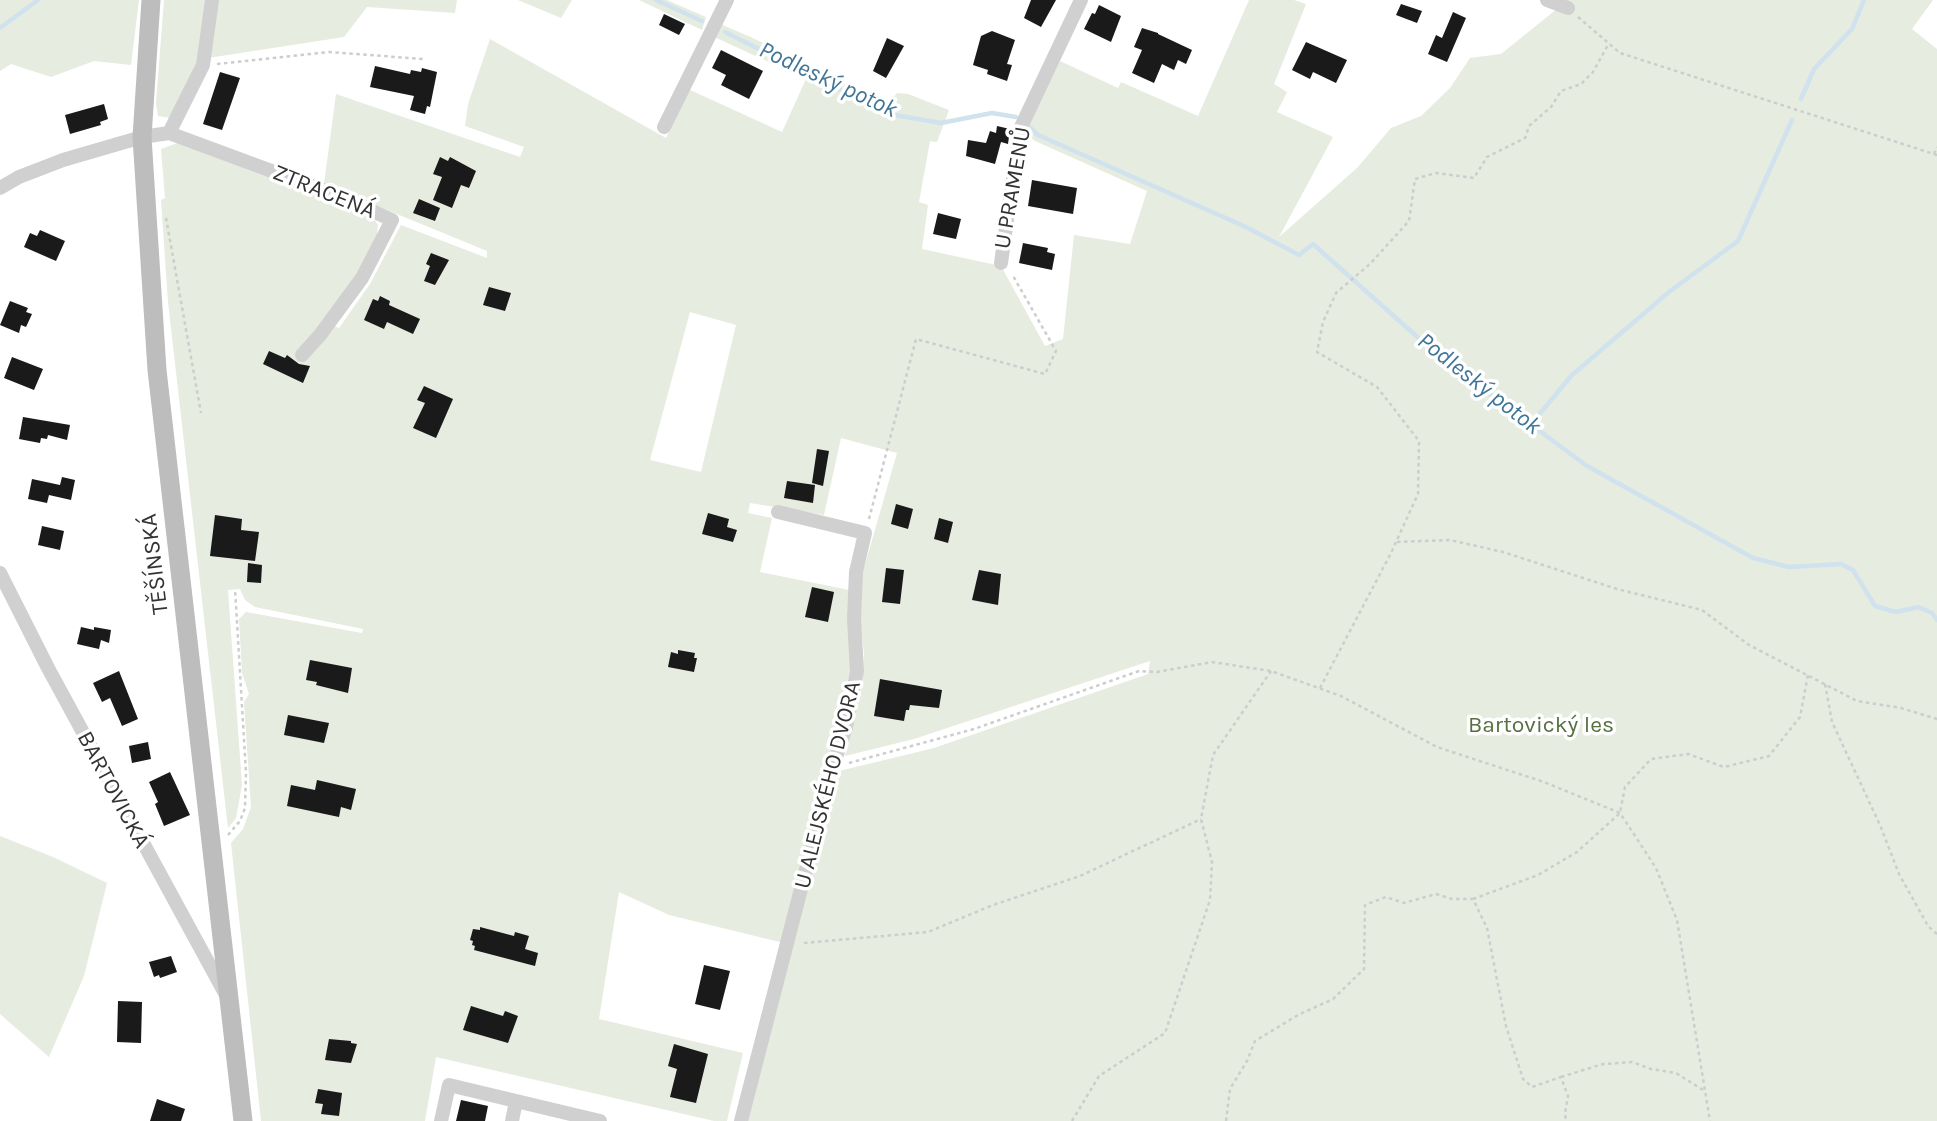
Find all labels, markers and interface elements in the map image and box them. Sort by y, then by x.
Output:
water label: Podleský potok [754,35,902,125]
street label: U PRAMENŮ [989,125,1037,251]
street label: ZTRACENÁ [269,159,379,225]
water label: Podleský potok [1411,327,1547,441]
street label: TĚŠÍNSKÁ [135,512,175,616]
street label: U ALEJSKÉHO DVORA [789,678,867,892]
park label: Bartovický les [1468,711,1614,739]
street label: BARTOVICKÁ [71,727,155,853]

